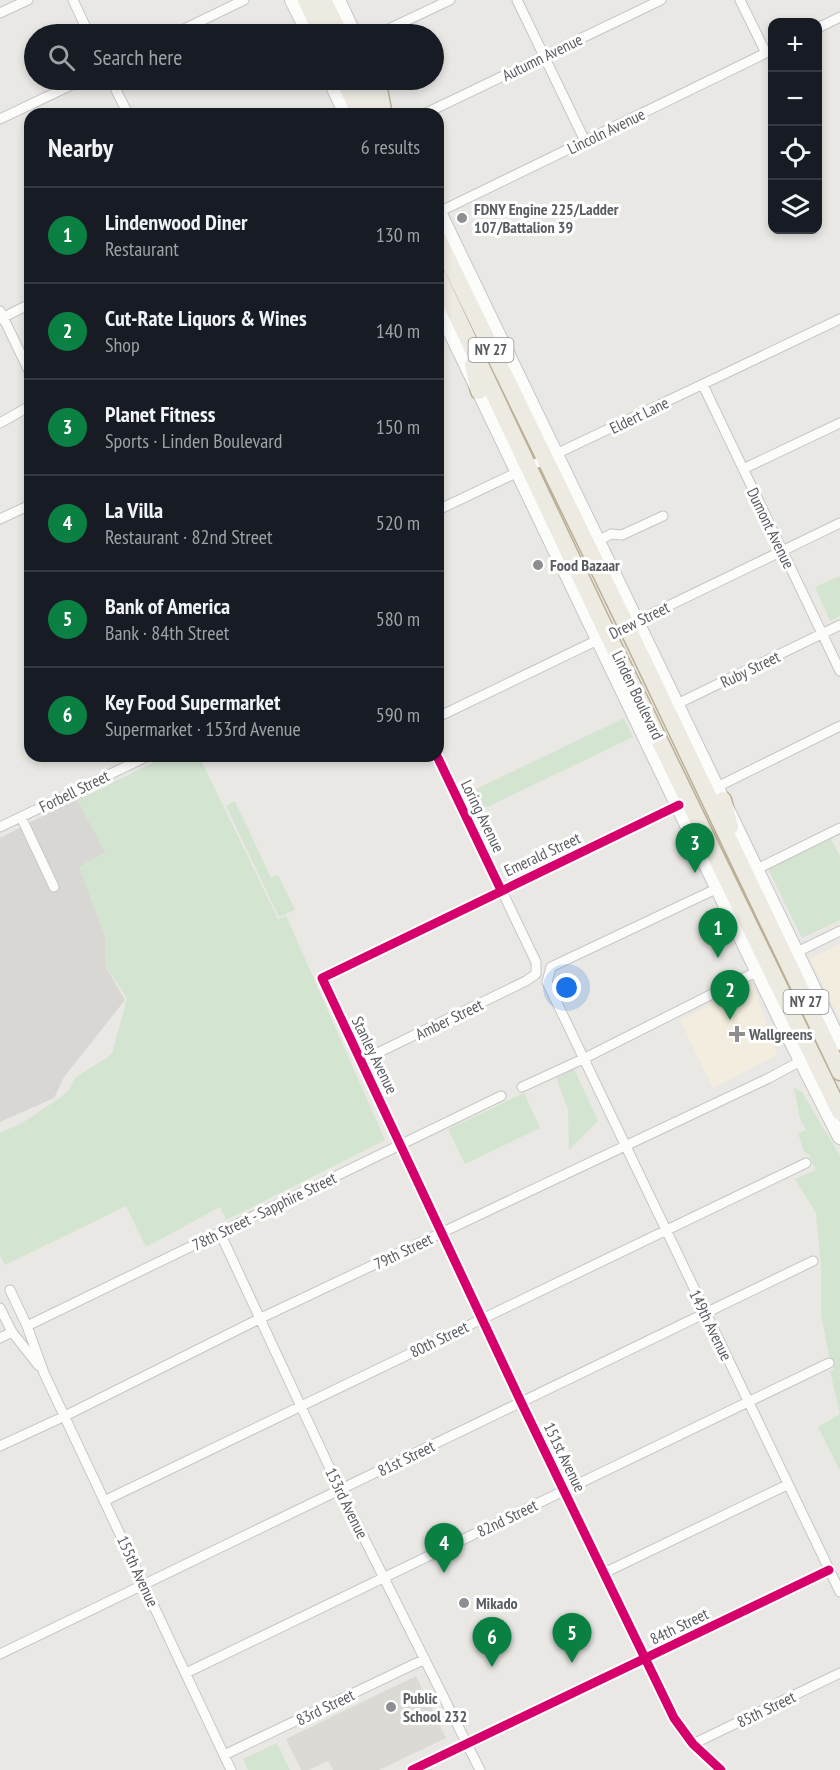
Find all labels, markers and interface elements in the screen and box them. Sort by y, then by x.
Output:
map controls [768,18,822,234]
button: + [768,18,822,72]
search box [24,24,444,90]
street label: Autumn Avenue [499,29,585,85]
icon: search [45,41,78,74]
text: Search here [93,43,182,71]
button: − [768,72,822,126]
street label: Lincoln Avenue [564,104,648,158]
button: locate [768,126,822,180]
text: Nearby [48,131,113,164]
text: 6 results [361,134,420,160]
button: layers [768,180,822,234]
place label: FDNY Engine 225/Ladder 107/Battalion 39 [474,199,619,237]
text: Lindenwood Diner [105,208,248,236]
marker: FDNY Engine 225/Ladder 107/Battalion 39 [455,211,469,225]
text: 1 [63,222,72,248]
text: 130 m [376,222,420,248]
text: Restaurant [105,236,179,262]
text: Cut-Rate Liquors & Wines [105,304,307,332]
text: 2 [63,318,72,344]
text: 140 m [376,318,420,344]
text: Shop [105,332,140,358]
road number: NY 27 [468,338,514,362]
street label: Eldert Lane [606,392,672,438]
text: Planet Fitness [105,400,215,428]
text: 3 [63,414,72,440]
text: 150 m [376,414,420,440]
text: Sports · Linden Boulevard [105,428,282,454]
street label: Dumont Avenue [743,484,799,572]
text: La Villa [105,496,163,524]
text: 4 [63,510,72,536]
text: 520 m [376,510,420,536]
text: Restaurant · 82nd Street [105,524,273,550]
place label: Food Bazaar [550,555,620,575]
marker: Food Bazaar [531,558,545,572]
text: Bank of America [105,592,230,620]
street label: Drew Street [605,597,673,643]
text: 5 [63,606,72,632]
text: 580 m [376,606,420,632]
text: Bank · 84th Street [105,620,229,646]
street label: Ruby Street [717,646,783,692]
street label: Linden Boulevard [608,647,668,743]
text: Key Food Supermarket [105,688,280,716]
text: 6 [63,702,72,728]
text: 590 m [376,702,420,728]
text: Supermarket · 153rd Avenue [105,716,301,742]
street label: Forbell Street [36,765,113,817]
street label: Loring Avenue [457,777,509,855]
pin: 3 [676,824,714,873]
street label: Emerald Street [501,827,584,880]
pin: 1 [698,908,738,958]
pin: 2 [710,970,750,1020]
your location [552,973,581,1002]
road number: NY 27 [784,990,828,1014]
street label: Amber Street [412,994,486,1044]
street label: Stanley Avenue [348,1013,402,1097]
place label: Wallgreens [748,1024,813,1044]
marker: Wallgreens [730,1027,744,1041]
street label: 78th Street - Sapphire Street [189,1167,340,1255]
street label: 79th Street [371,1228,436,1274]
street label: 149th Avenue [685,1286,737,1364]
street label: 80th Street [407,1316,472,1362]
street label: 151st Avenue [540,1419,590,1495]
street label: 81st Street [374,1435,438,1480]
street label: 153rd Avenue [321,1464,373,1542]
street label: 82nd Street [473,1495,541,1541]
pin: 4 [424,1524,464,1573]
street label: 155th Avenue [113,1532,163,1610]
place label: Mikado [476,1593,518,1613]
marker: Mikado [457,1596,471,1610]
street label: 84th Street [647,1603,712,1649]
pin: 5 [552,1614,592,1663]
pin: 6 [472,1618,512,1667]
street label: 83rd Street [293,1684,358,1730]
street label: 85th Street [734,1686,799,1732]
place label: Public School 232 [403,1688,467,1726]
marker: Public School 232 [384,1700,398,1714]

